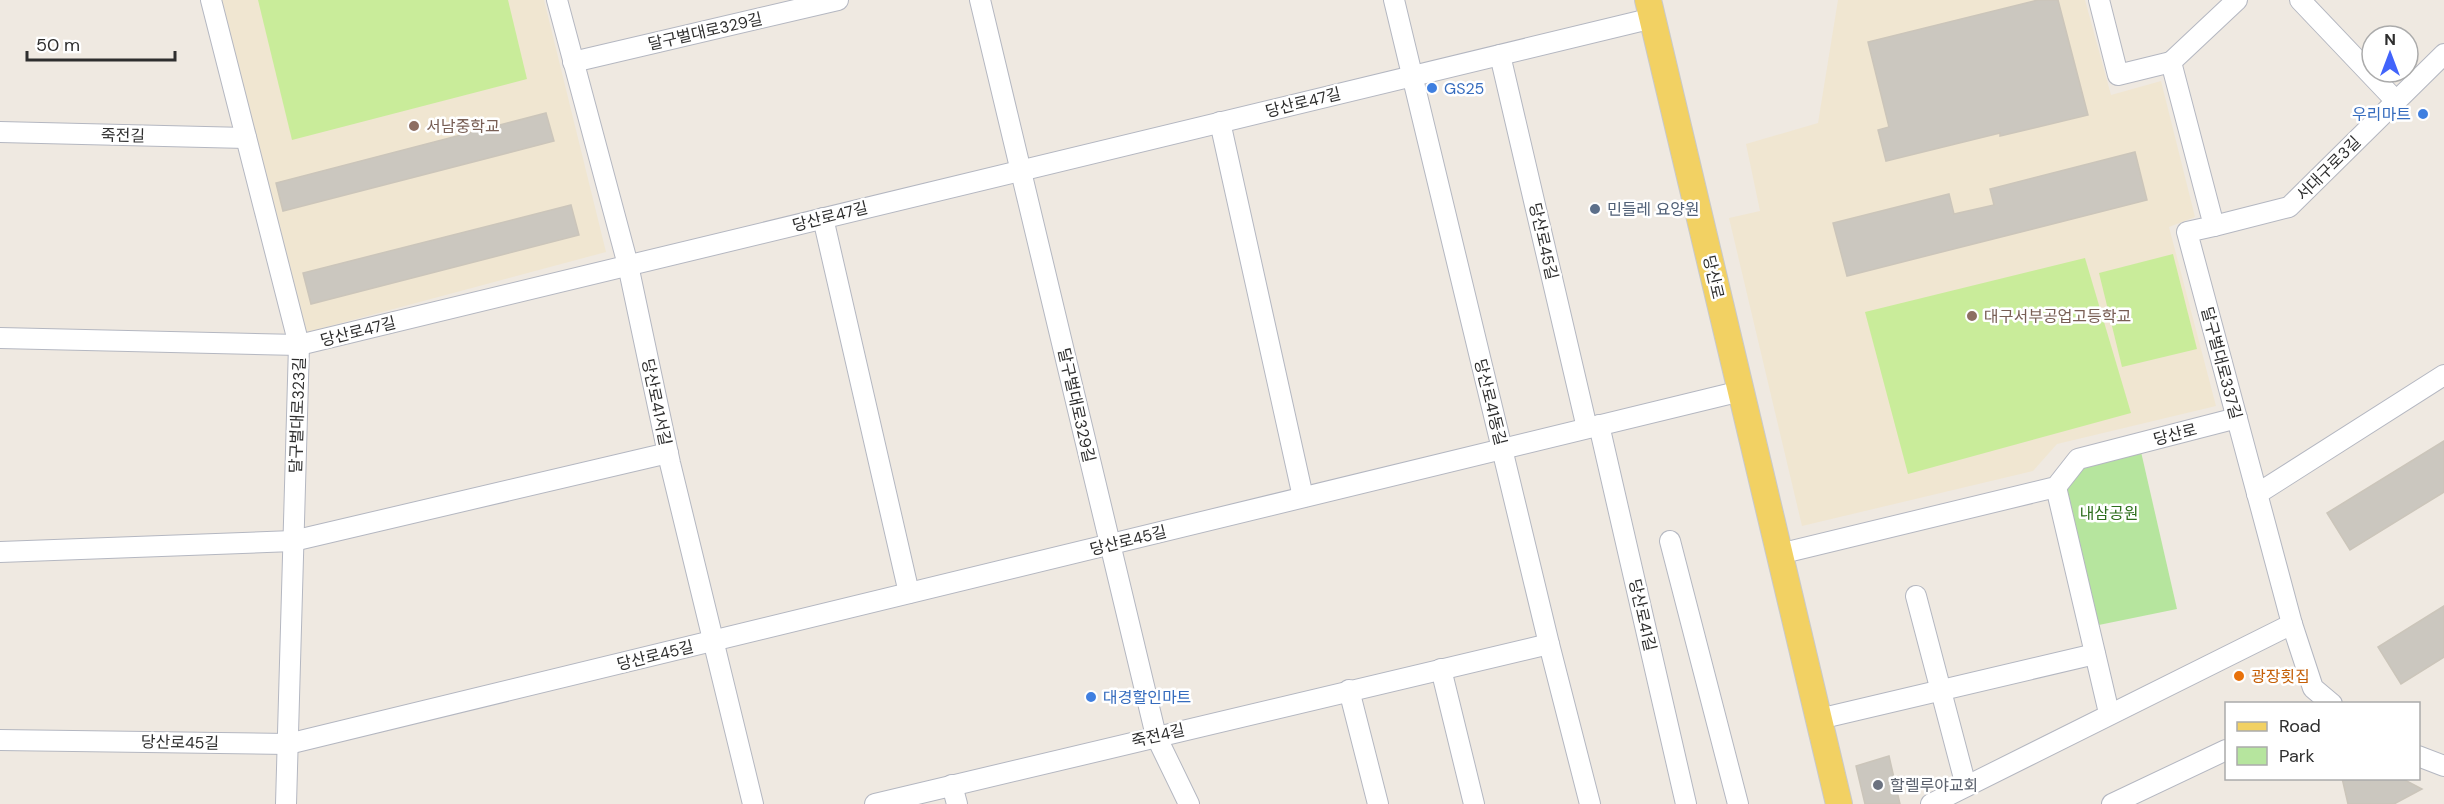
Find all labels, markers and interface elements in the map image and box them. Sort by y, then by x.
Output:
street label: 달구벌대로329길 [646,8,764,55]
scale bar [27,24,176,62]
north arrow [2360,24,2420,84]
text: N [2384,29,2396,50]
text: 50 m [36,33,80,57]
place label: GS25 [1444,78,1484,99]
marker: GS25 [1425,81,1439,95]
street label: 당산로47길 [1263,83,1343,122]
place label: 우리마트 [2352,104,2411,125]
marker: 우리마트 [2416,107,2430,121]
place label: 서남중학교 [426,116,500,137]
marker: 서남중학교 [407,119,421,133]
street label: 죽전길 [101,125,145,146]
street label: 서대구로3길 [2292,132,2365,205]
street label: 당산로47길 [790,197,870,236]
place label: 민들레 요양원 [1607,199,1700,220]
street label: 당산로45길 [1524,201,1563,282]
marker: 민들레 요양원 [1588,202,1602,216]
street label: 당산로 [1698,253,1729,301]
street label: 달구벌대로337길 [2196,305,2247,422]
place label: 대구서부공업고등학교 [1984,306,2131,327]
marker: 대구서부공업고등학교 [1965,309,1979,323]
street label: 당산로47길 [318,312,398,351]
street label: 달구벌대로329길 [1053,346,1100,464]
street label: 달구벌대로323길 [285,356,310,474]
street label: 당산로41서길 [637,357,676,447]
street label: 당산로41동길 [1470,357,1511,448]
street label: 당산로 [2151,419,2199,450]
park label: 내삼공원 [2080,503,2138,524]
street label: 당산로45길 [1088,521,1169,560]
street label: 당산로41길 [1624,577,1661,653]
street label: 당산로45길 [615,636,696,675]
place label: 광장횟집 [2251,666,2310,687]
marker: 광장횟집 [2232,669,2246,683]
place label: 대경할인마트 [1103,687,1191,708]
marker: 대경할인마트 [1084,690,1098,704]
legend [2225,702,2420,780]
text: Road [2279,714,2321,738]
street label: 죽전4길 [1130,719,1187,752]
street label: 당산로45길 [141,731,219,754]
text: Park [2279,744,2315,768]
place label: 할렐루야교회 [1890,775,1978,796]
marker: 할렐루야교회 [1871,778,1885,792]

